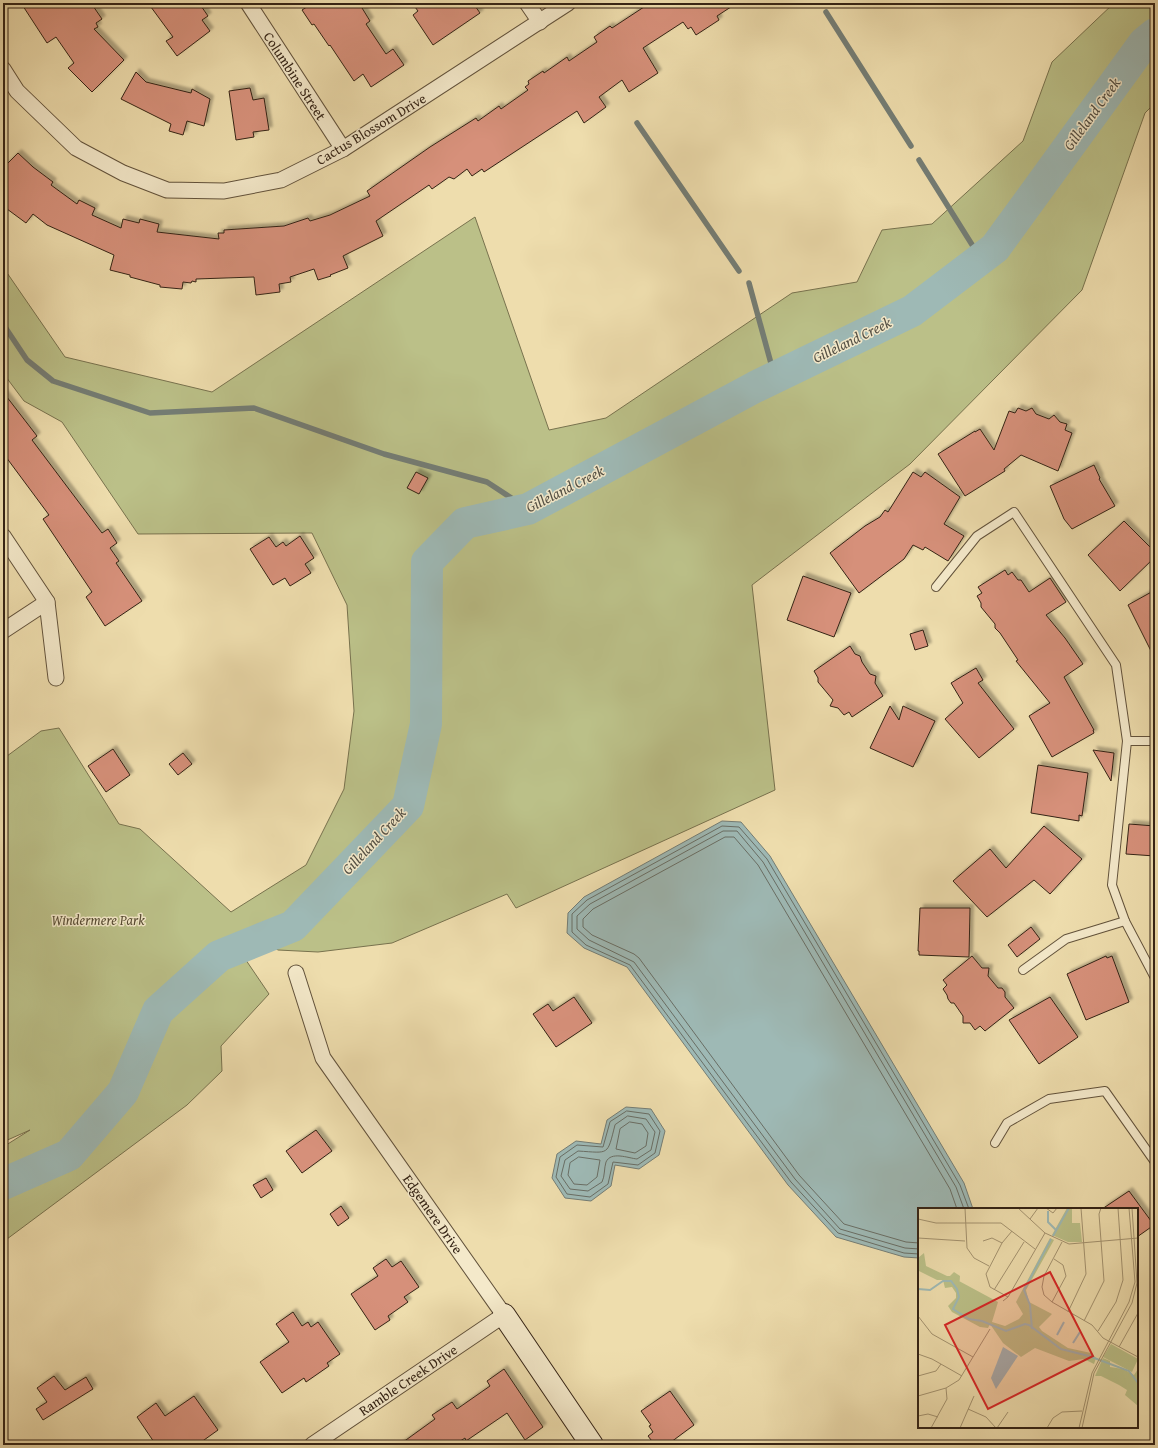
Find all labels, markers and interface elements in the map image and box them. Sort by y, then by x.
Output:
street label: Columbine Street [259,28,331,124]
water label: Gilleland Creek [1058,73,1125,154]
street label: Cactus Blossom Drive [312,88,430,170]
water label: Gilleland Creek [809,311,895,368]
water label: Gilleland Creek [522,460,608,517]
water label: Gilleland Creek [337,802,410,879]
park label: Windermere Park [51,910,145,930]
street label: Edgemere Drive [398,1170,468,1258]
inset map [918,1208,1138,1428]
street label: Ramble Creek Drive [355,1339,462,1420]

